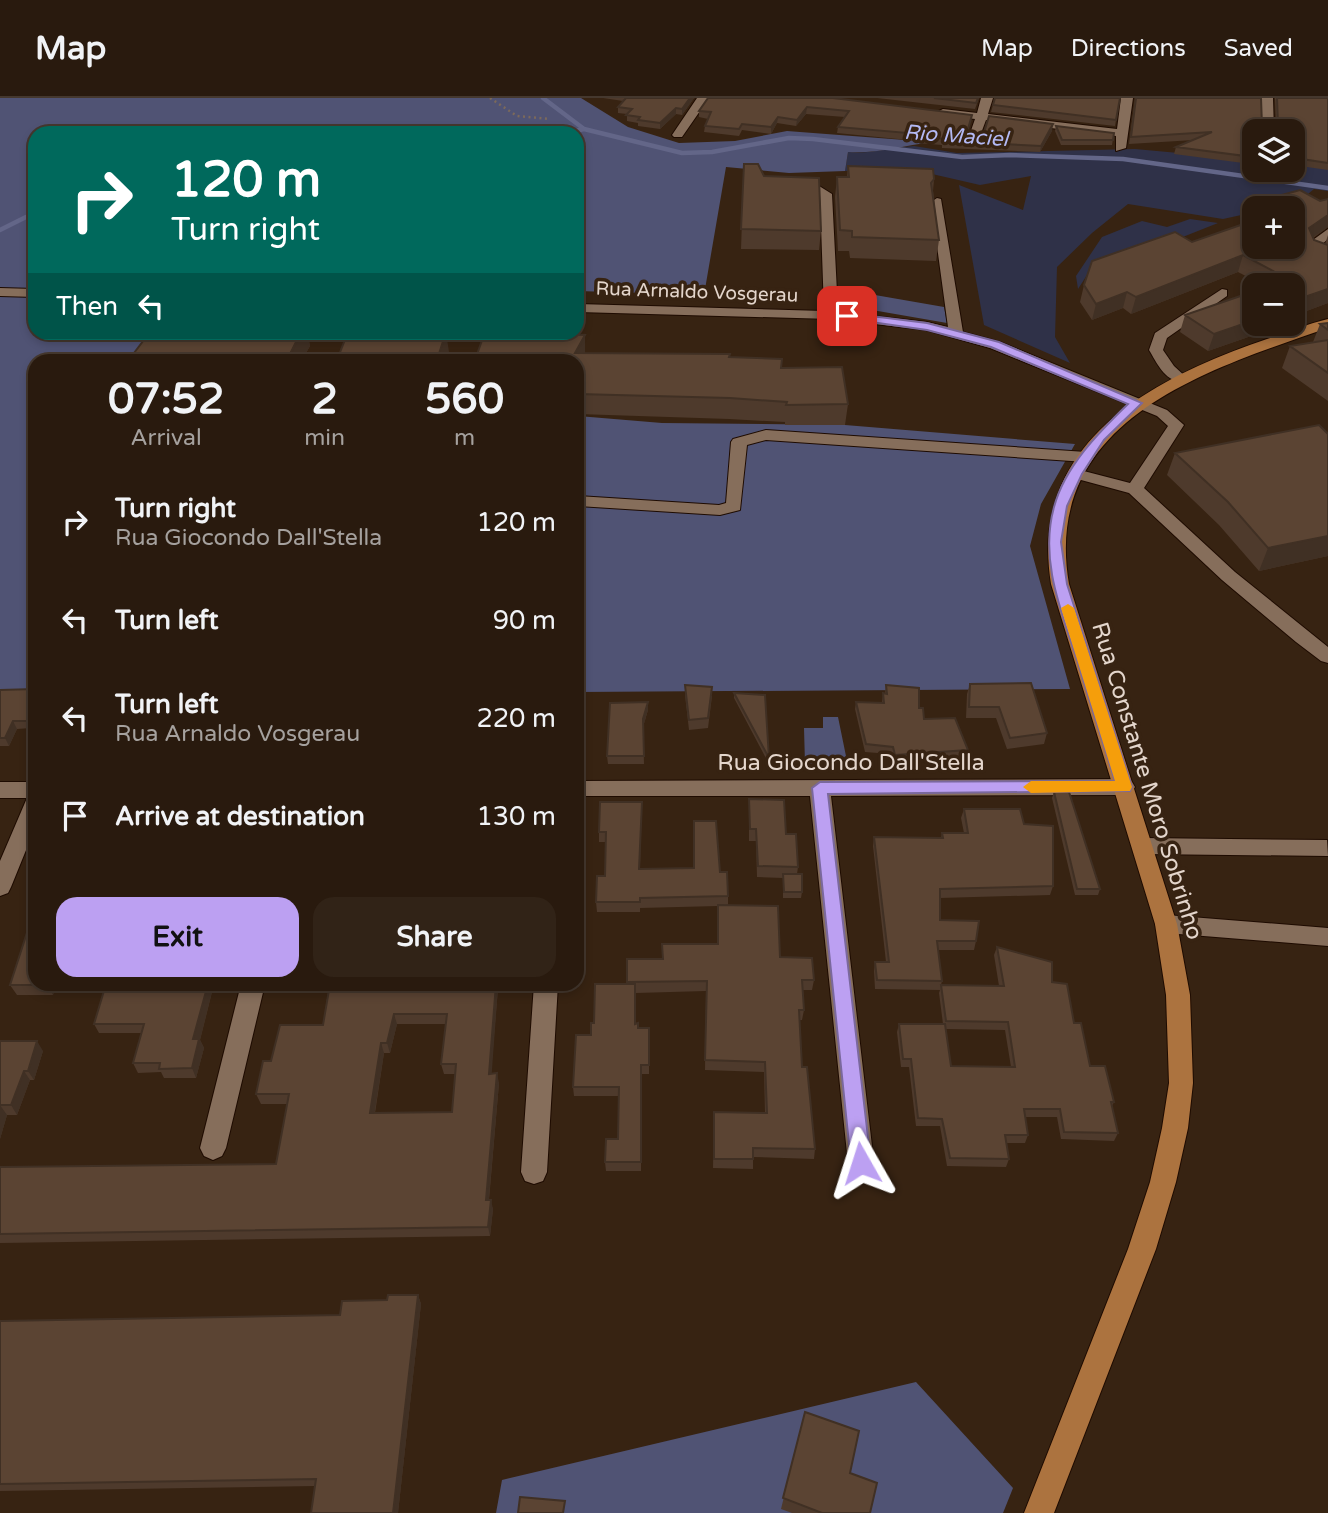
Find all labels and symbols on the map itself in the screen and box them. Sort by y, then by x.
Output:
water label: Rio Maciel [903,120,1012,152]
street label: Rua Arnaldo Vosgerau [595,277,799,307]
pin [817,286,877,346]
street label: Rua Constante Moro Sobrinho [1085,619,1209,943]
street label: Rua Giocondo Dall'Stella [717,749,985,777]
position arrow [824,1126,898,1200]

